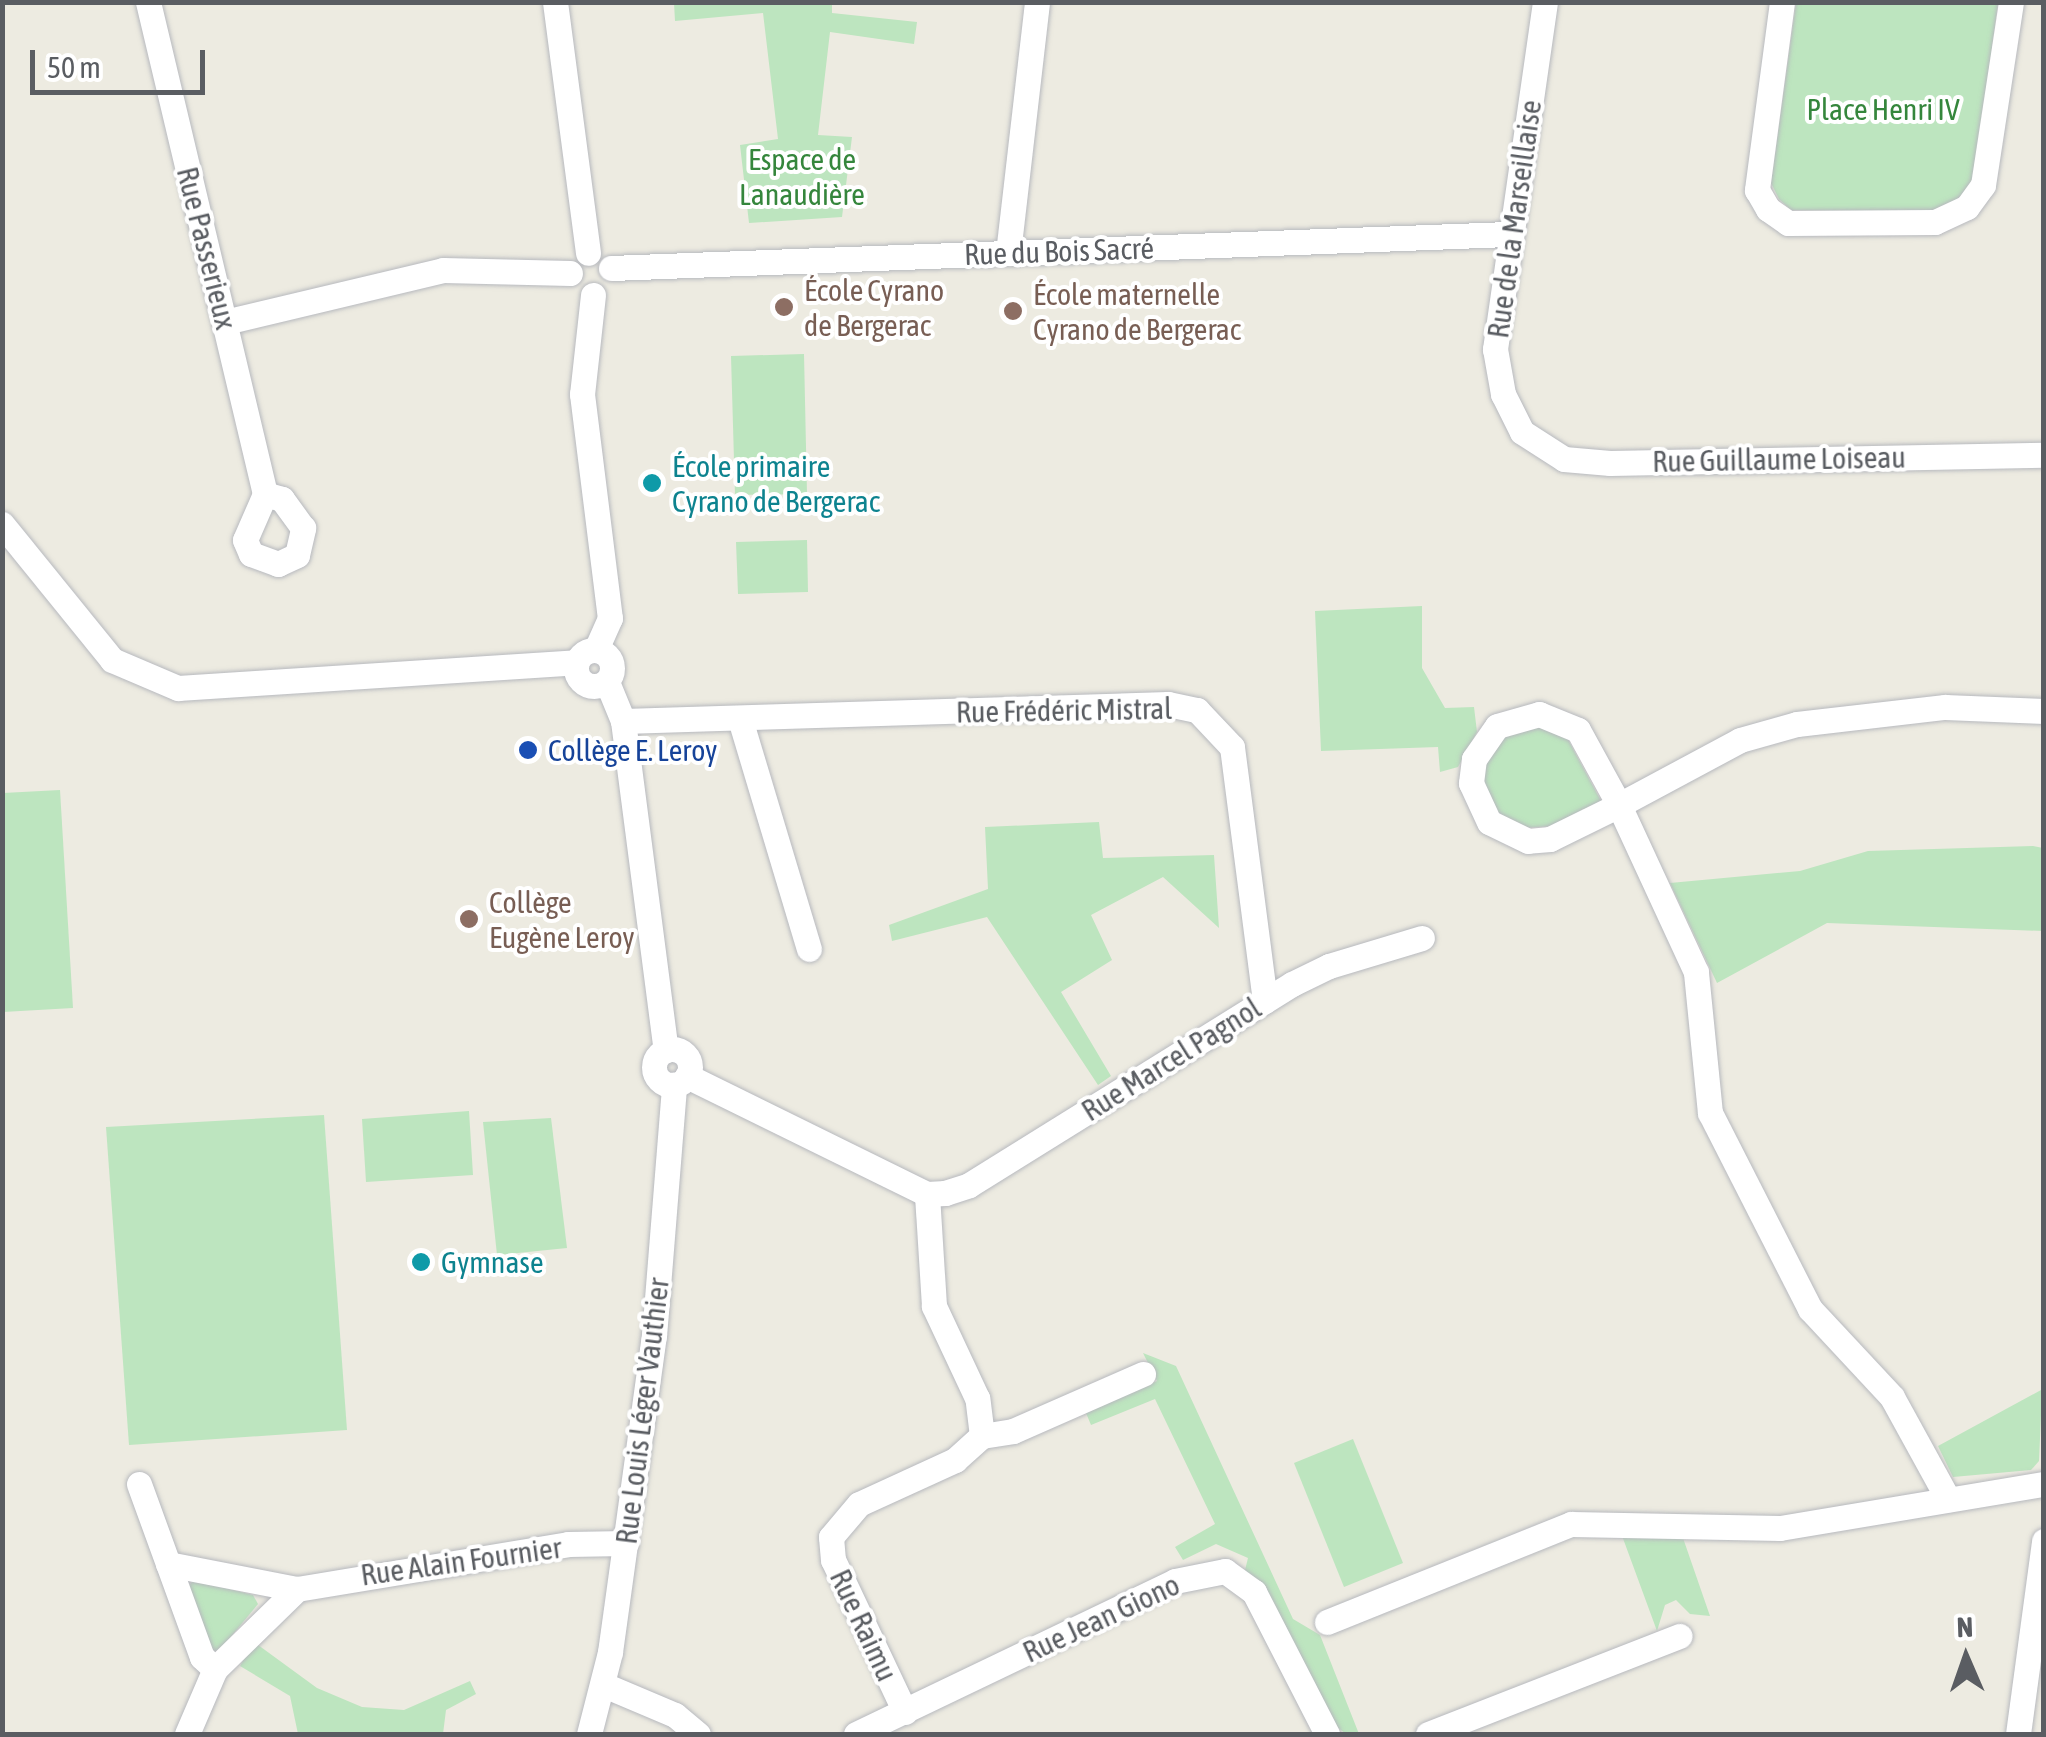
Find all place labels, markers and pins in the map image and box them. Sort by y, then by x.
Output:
place label: École Cyrano de Bergerac [804,272,944,342]
place label: École maternelle Cyrano de Bergerac [1033,276,1241,346]
marker: École Cyrano de Bergerac [773,296,795,318]
marker: École maternelle Cyrano de Bergerac [1002,300,1024,322]
place label: École primaire Cyrano de Bergerac [672,448,880,518]
marker: École primaire Cyrano de Bergerac [641,472,663,494]
place label: Collège E. Leroy [548,732,717,768]
marker: Collège E. Leroy [517,739,539,761]
place label: Collège Eugène Leroy [489,884,635,954]
marker: Collège Eugène Leroy [458,908,480,930]
place label: Gymnase [441,1244,544,1280]
marker: Gymnase [410,1251,432,1273]

